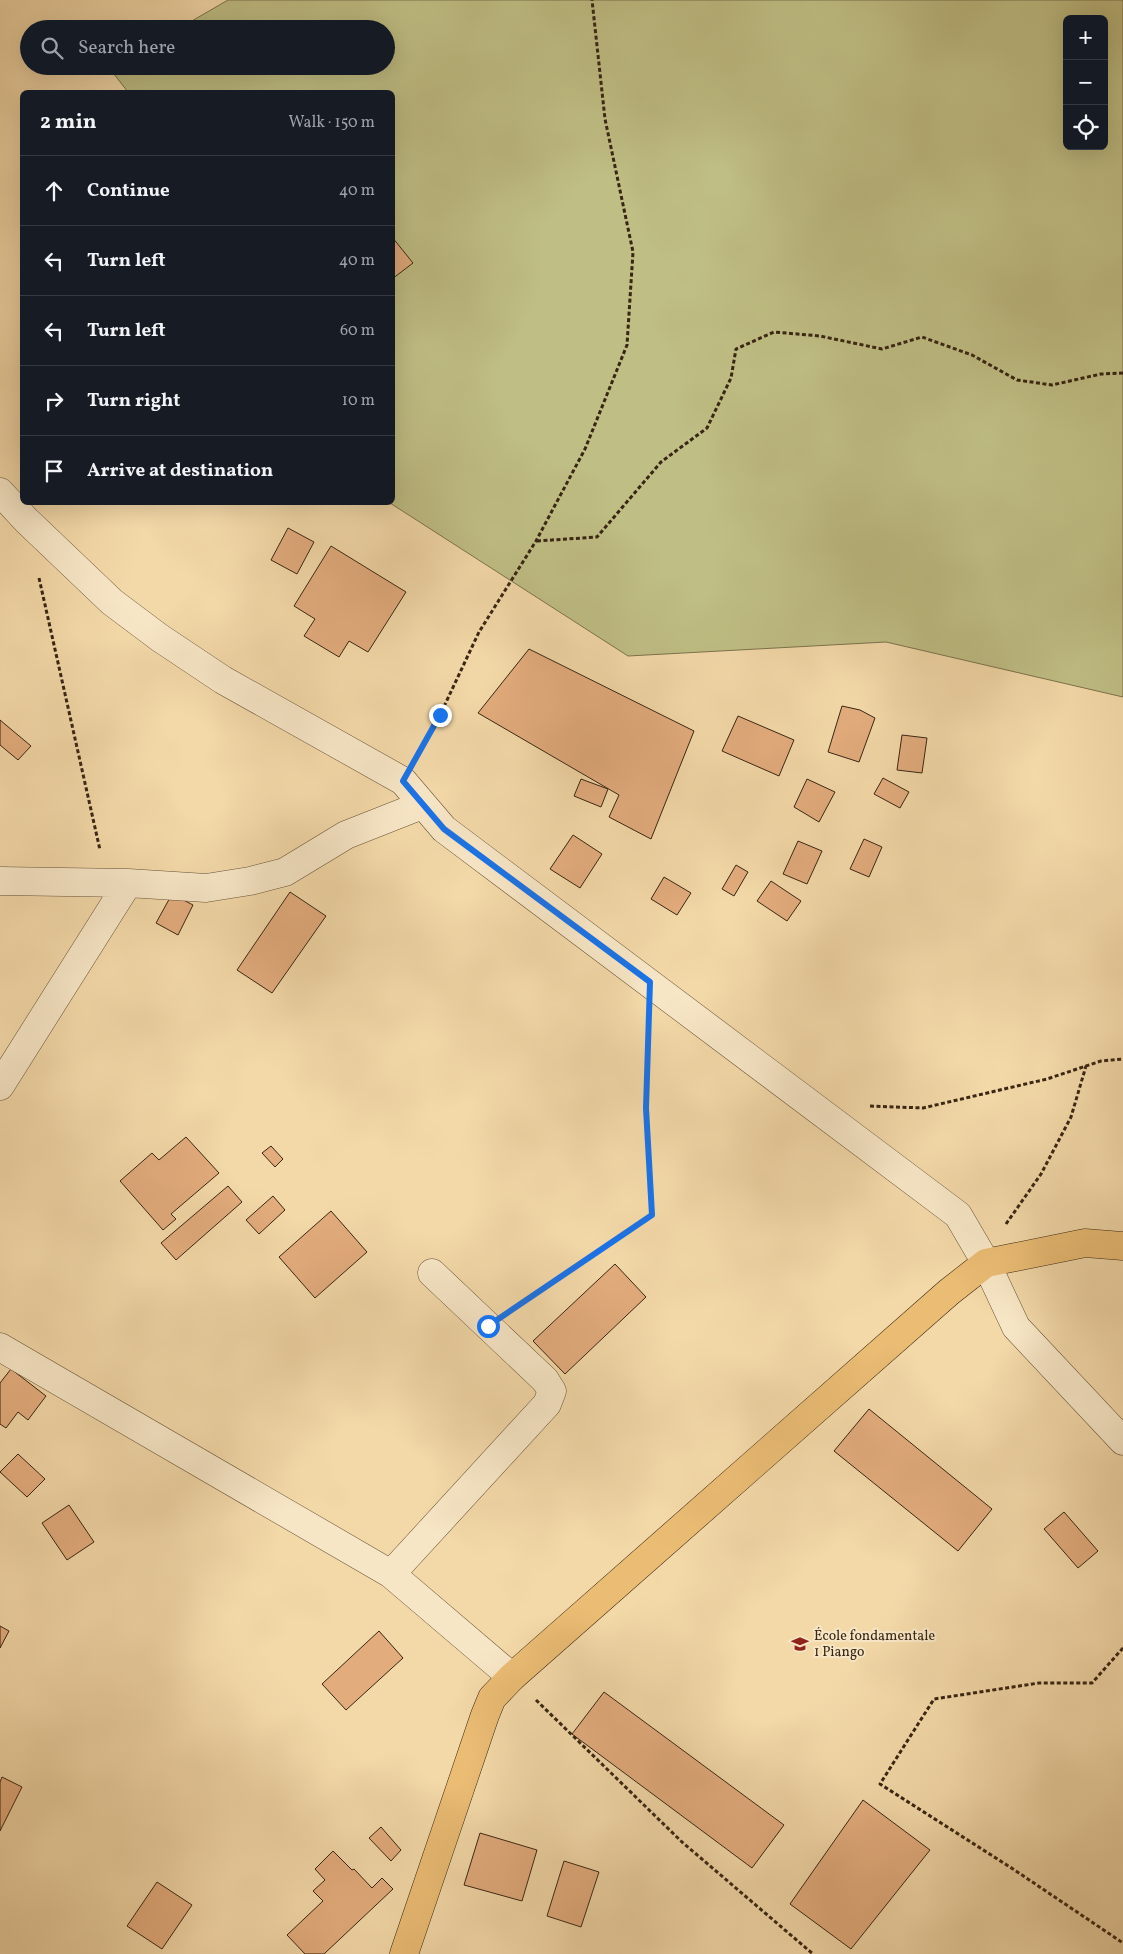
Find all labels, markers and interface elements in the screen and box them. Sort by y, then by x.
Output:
map controls [1063,15,1108,150]
button: + [1063,15,1108,60]
search box [20,20,395,75]
icon: search [38,34,66,62]
text: Search here [78,35,175,61]
button: − [1063,60,1108,105]
button: locate [1063,105,1108,150]
text: 2 min [40,108,97,137]
text: Walk · 150 m [289,112,375,134]
icon: ahead [40,177,68,205]
text: Continue [87,178,170,204]
text: 40 m [339,180,375,202]
icon: left [40,247,68,275]
text: Turn left [87,248,166,274]
text: 40 m [339,250,375,272]
icon: left [40,317,68,345]
text: Turn left [87,318,166,344]
text: 60 m [340,320,375,342]
icon: right [40,387,68,415]
text: Turn right [87,388,180,414]
text: 10 m [342,390,375,412]
icon: arrive [40,457,68,485]
text: Arrive at destination [87,458,273,484]
route end [429,704,452,727]
route start [477,1315,500,1338]
place label: École fondamentale 1 Piango [814,1627,936,1662]
school or university icon: École fondamentale 1 Piango [790,1634,810,1654]

